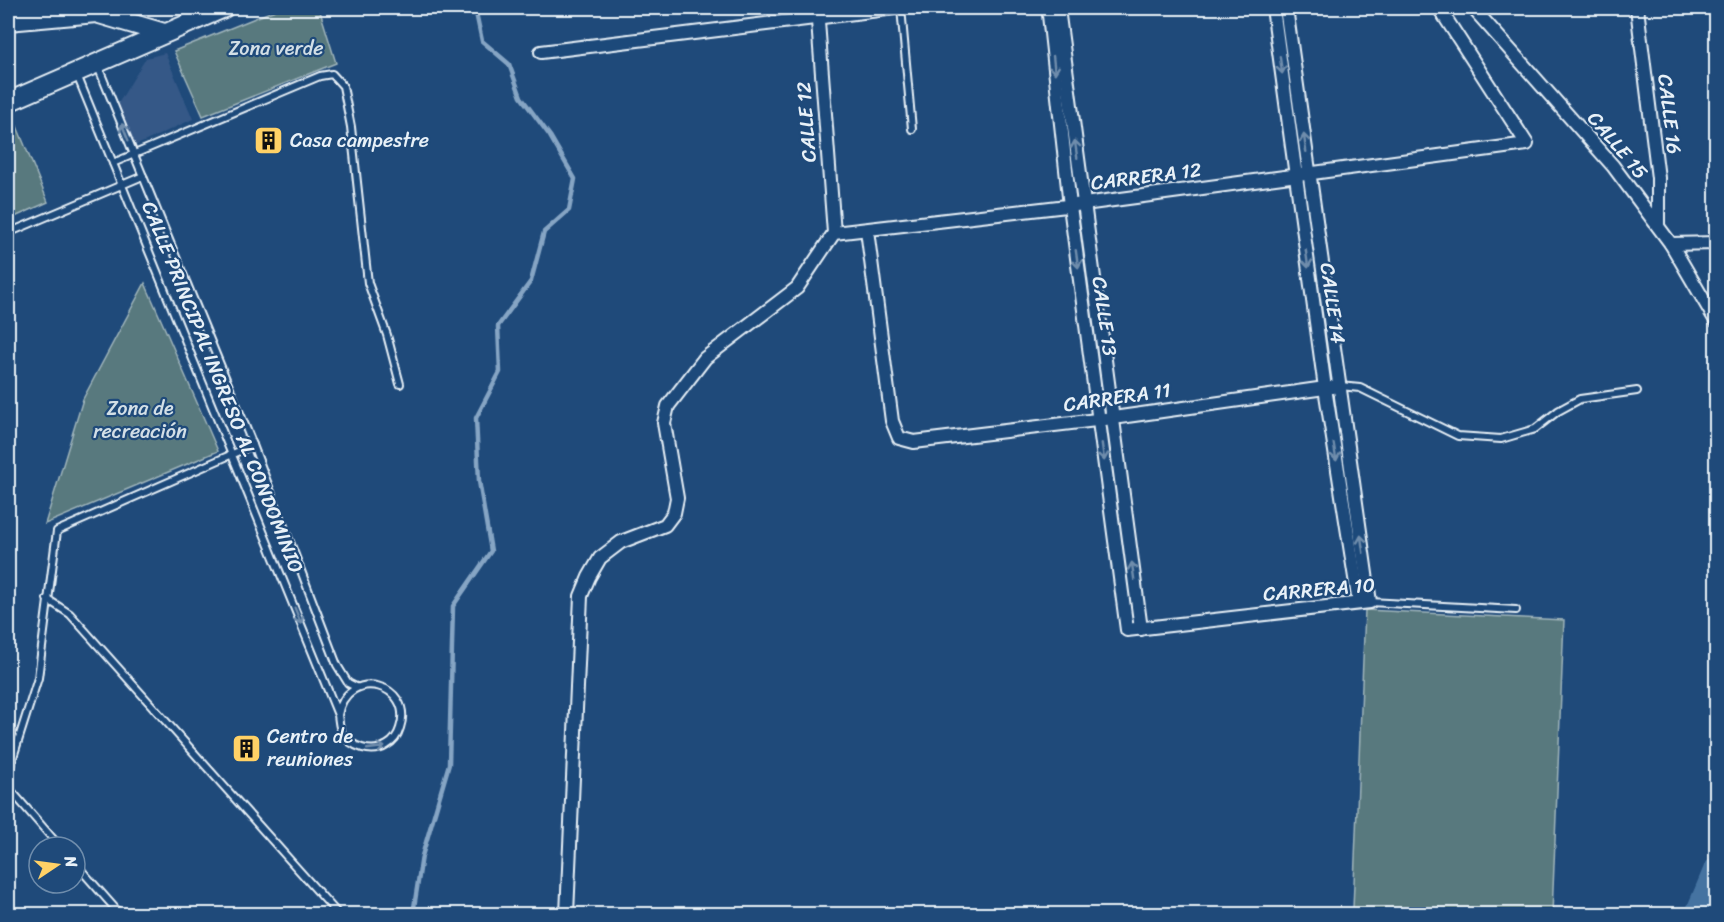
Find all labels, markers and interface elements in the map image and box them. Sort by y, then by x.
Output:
park label: Zona verde [228,31,324,66]
one-way arrow [1049,55,1060,75]
one-way arrow [1275,55,1286,75]
street label: CALLE 16 [1647,72,1692,156]
street label: CALLE 12 [786,80,827,163]
street label: CALLE 15 [1578,103,1657,188]
one-way arrow [119,123,130,141]
place label: Casa campestre [290,123,429,158]
building icon: Casa campestre [253,124,285,156]
one-way arrow [1300,133,1311,153]
one-way arrow [1071,139,1082,159]
street label: CARRERA 12 [1089,152,1204,201]
street label: CALLE PRINCIPAL INGRESO AL CONDOMINIO [132,196,313,579]
one-way arrow [1302,248,1313,268]
one-way arrow [1072,249,1083,268]
street label: CALLE 14 [1310,260,1356,346]
street label: CALLE 13 [1082,274,1127,358]
street label: CARRERA 11 [1061,373,1173,422]
park label: Zona de recreación [93,391,187,449]
one-way arrow [1330,441,1341,461]
one-way arrow [1098,442,1109,462]
one-way arrow [1356,534,1367,554]
one-way arrow [1128,561,1139,581]
street label: CARRERA 10 [1262,567,1377,612]
one-way arrow [293,606,304,624]
place label: Centro de reuniones [267,719,354,777]
building icon: Centro de reuniones [230,732,262,764]
one-way arrow [366,742,385,753]
north arrow [27,835,87,895]
text: N [56,852,87,871]

